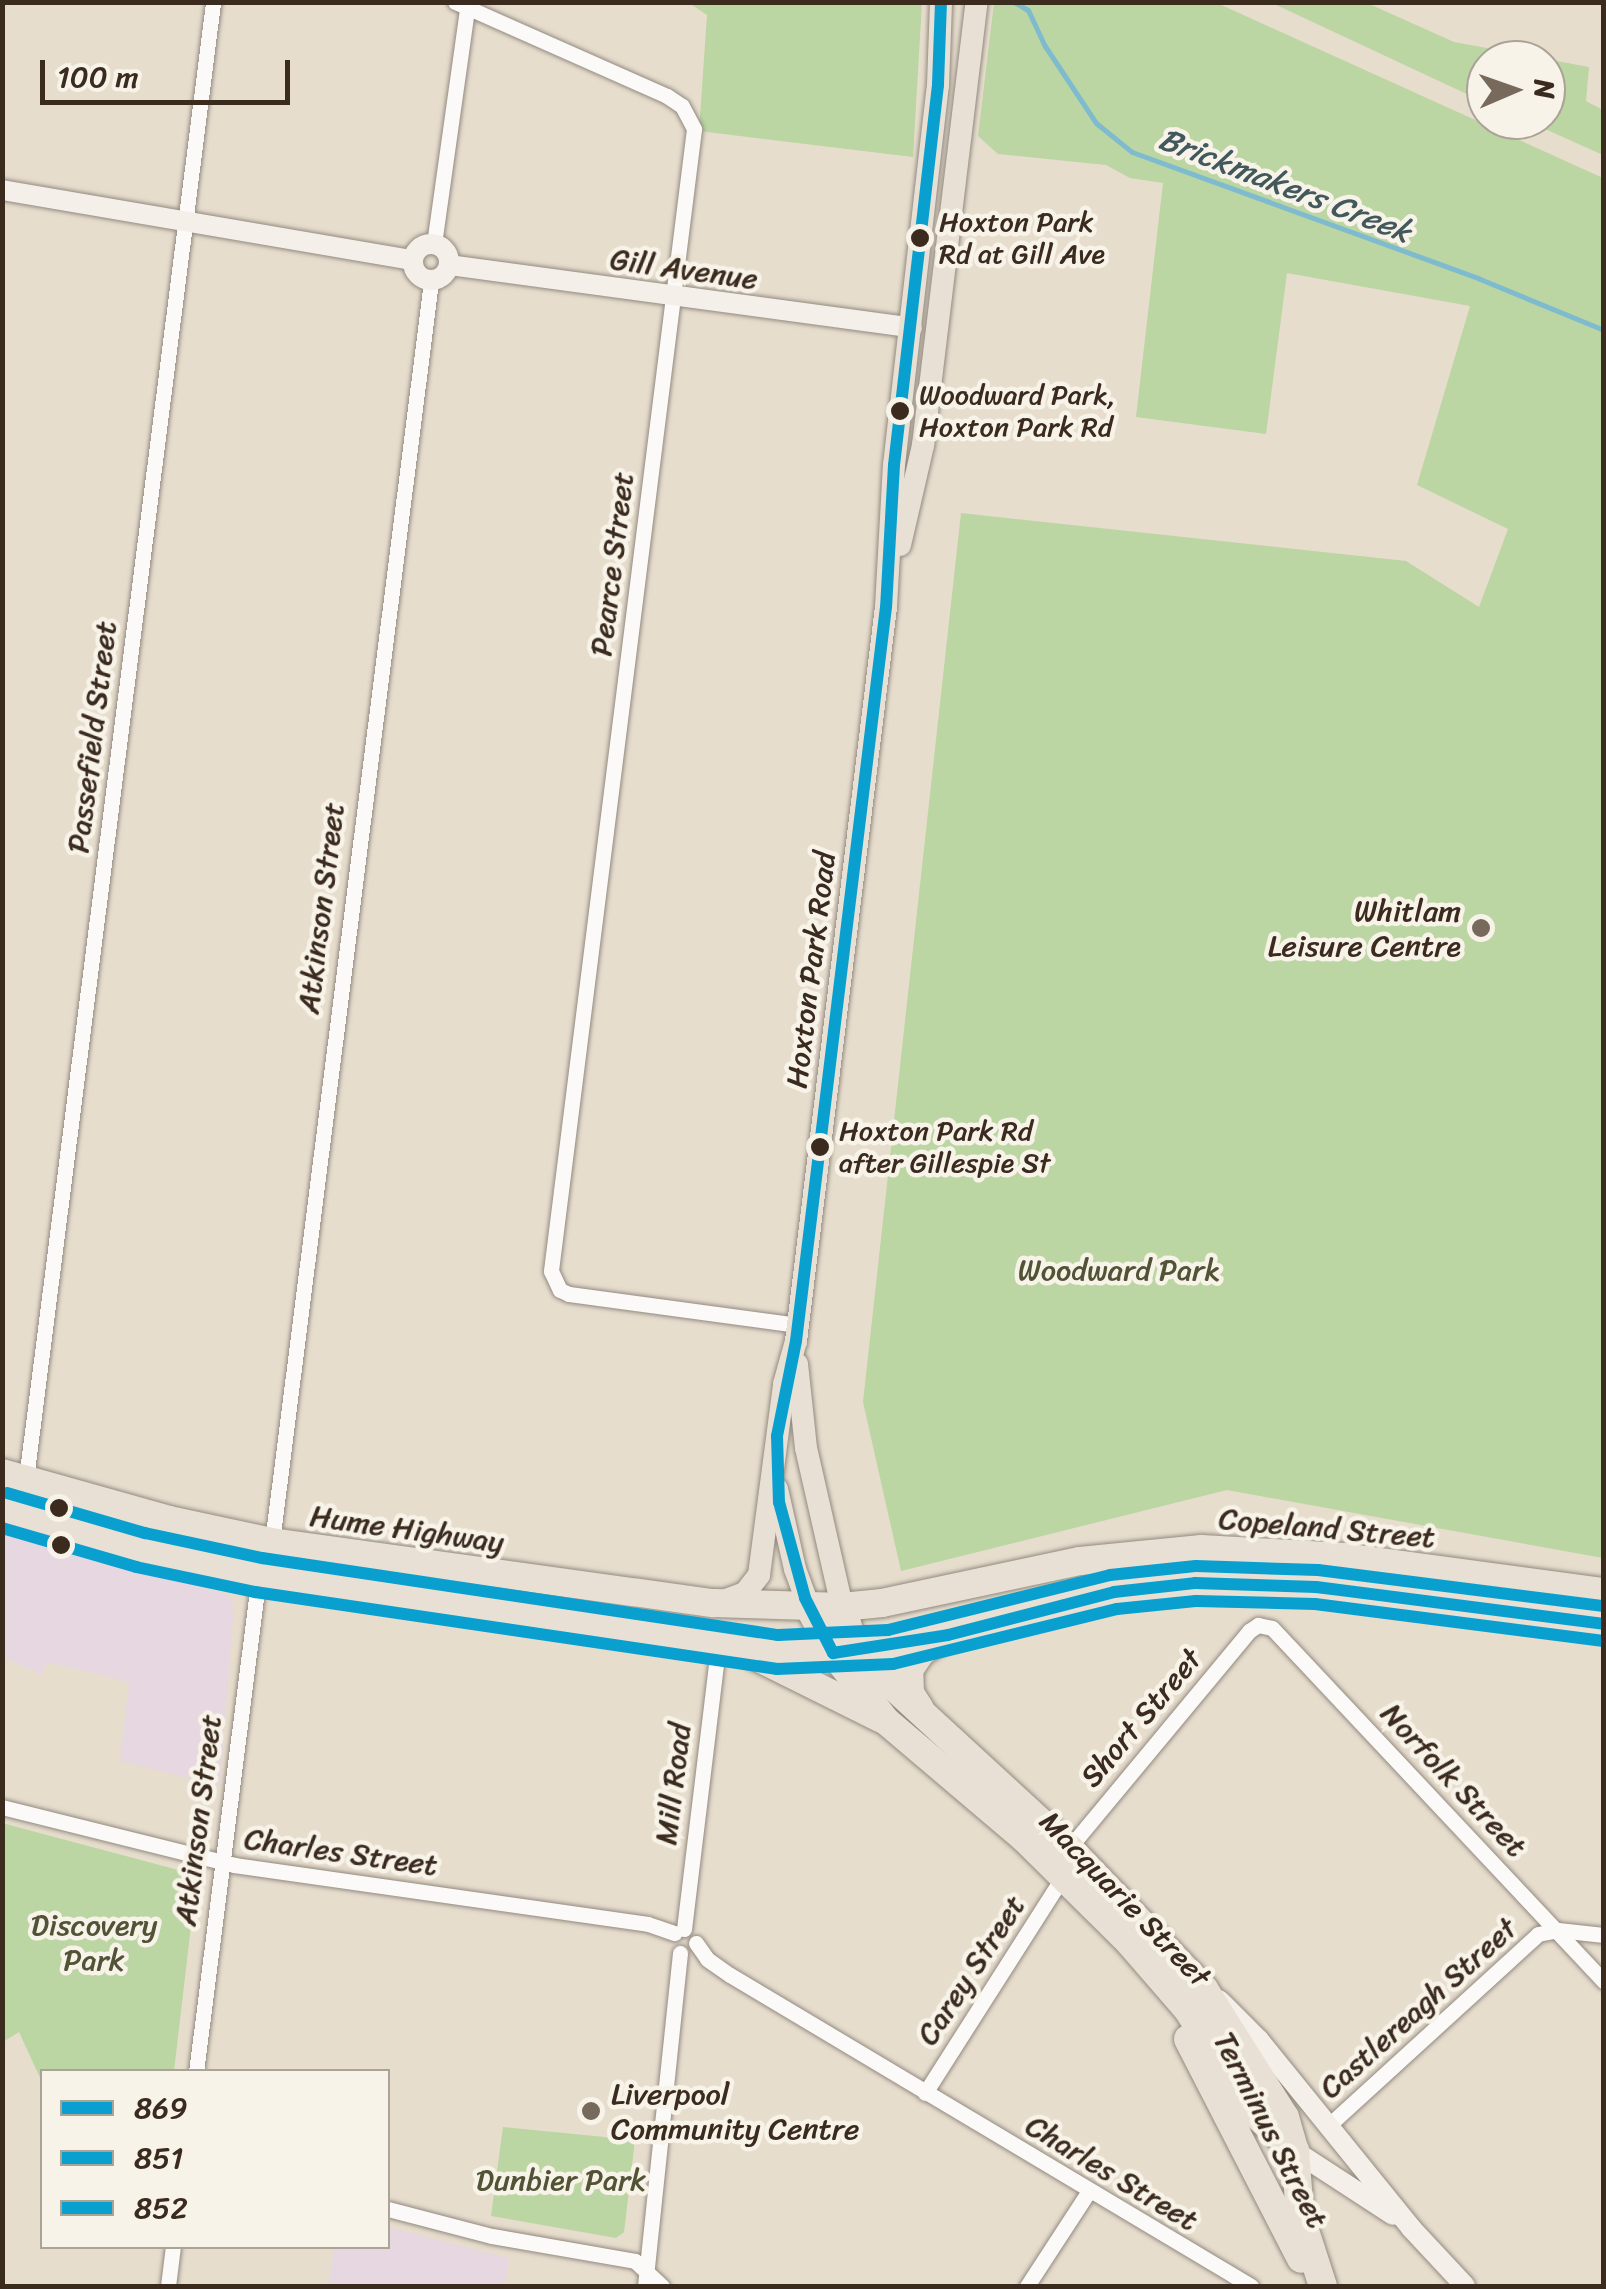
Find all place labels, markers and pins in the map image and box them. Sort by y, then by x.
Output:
place label: Hoxton Park Rd at Gill Ave [939,205,1106,271]
marker: Hoxton Park Rd at Gill Ave [910,228,930,248]
place label: Woodward Park, Hoxton Park Rd [919,378,1116,444]
marker: Woodward Park, Hoxton Park Rd [890,401,910,421]
place label: Whitlam Leisure Centre [1267,893,1461,964]
marker: Whitlam Leisure Centre [1470,917,1492,939]
place label: Hoxton Park Rd after Gillespie St [839,1114,1051,1180]
marker: Hoxton Park Rd after Gillespie St [810,1137,830,1157]
unlabelled marker [49,1498,69,1518]
unlabelled marker [51,1535,71,1555]
place label: Liverpool Community Centre [611,2076,859,2146]
marker: Liverpool Community Centre [580,2100,602,2122]

